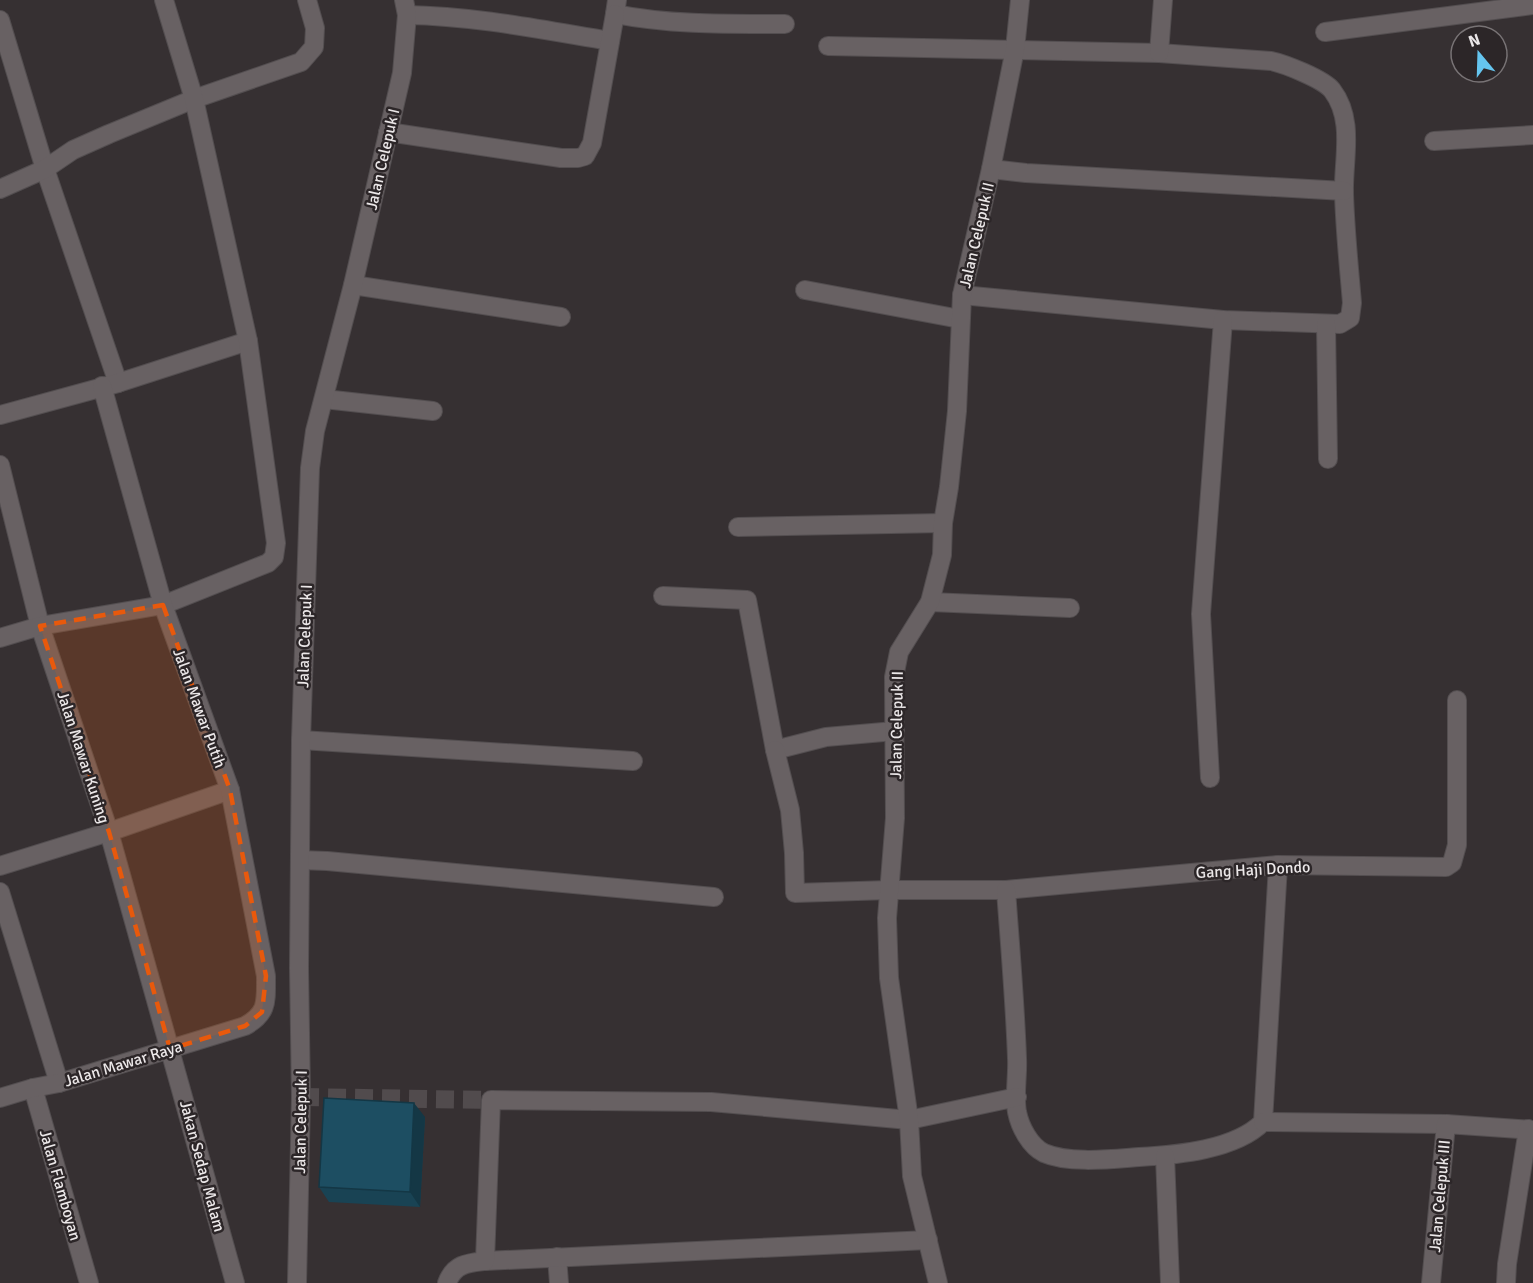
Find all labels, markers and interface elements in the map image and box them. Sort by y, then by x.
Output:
north arrow [1449,24,1509,84]
text: N [1466,29,1483,52]
street label: Jalan Celepuk I [362,107,404,212]
street label: Jalan Celepuk II [955,180,999,290]
street label: Jalan Celepuk I [293,584,317,688]
street label: Jalan Mawar Putih [168,646,230,771]
street label: Jalan Celepuk II [886,671,908,779]
street label: Jalan Mawar Kuning [52,689,114,826]
street label: Gang Haji Dondo [1195,857,1311,883]
street label: Jalan Mawar Raya [62,1036,185,1091]
street label: Jalan Celepuk I [290,1070,312,1174]
street label: Jakan Sedap Malam [175,1098,229,1234]
street label: Jalan Flamboyan [35,1127,85,1243]
street label: Jalan Celepuk III [1425,1139,1455,1253]

